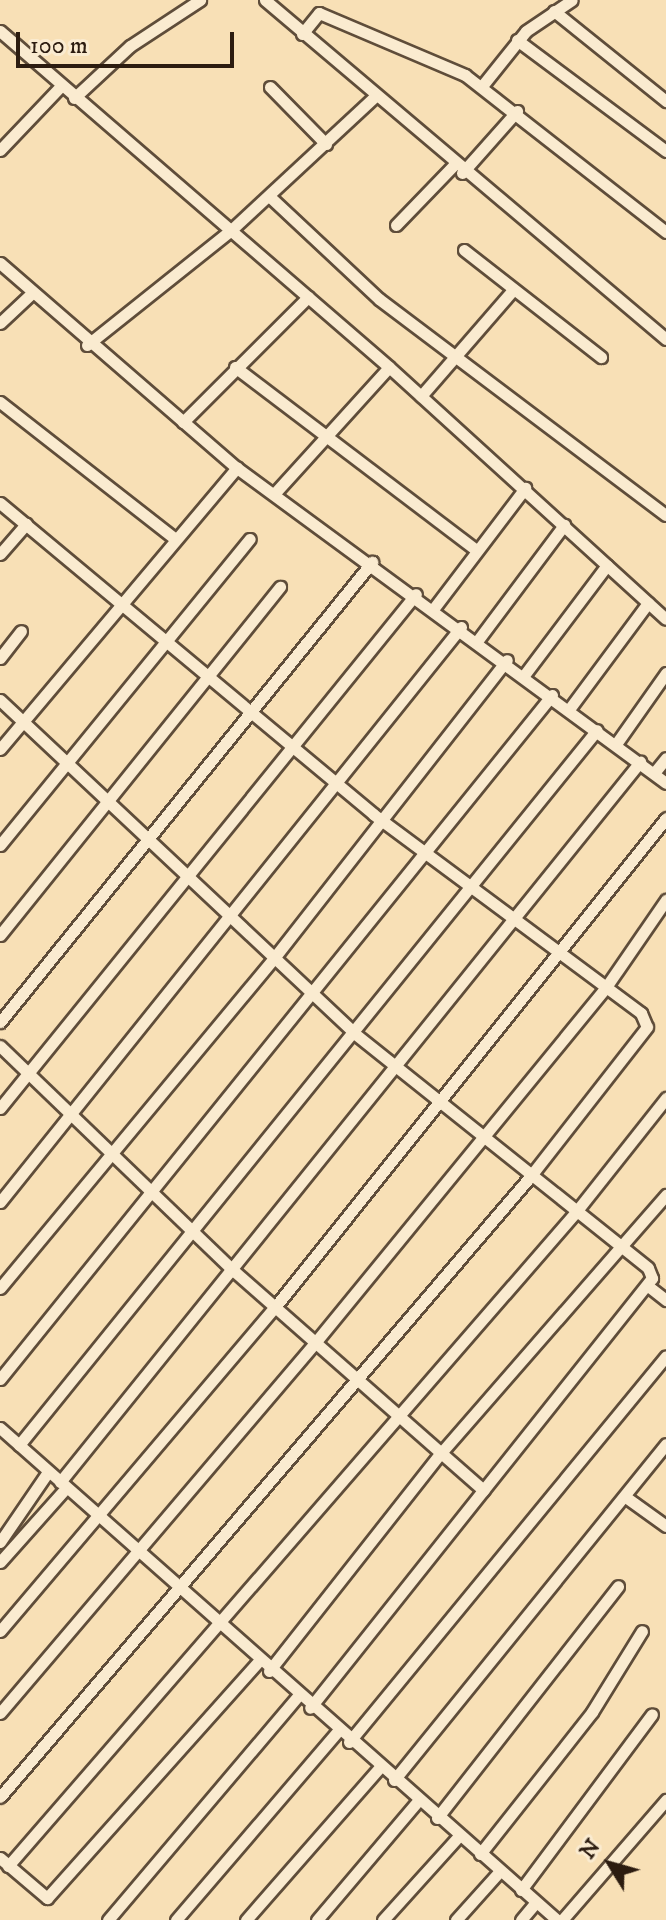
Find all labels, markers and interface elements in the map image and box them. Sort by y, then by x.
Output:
scale bar [20,16,238,66]
text: 100 m [30,31,88,61]
north arrow [570,1824,650,1904]
text: N [574,1834,607,1865]

